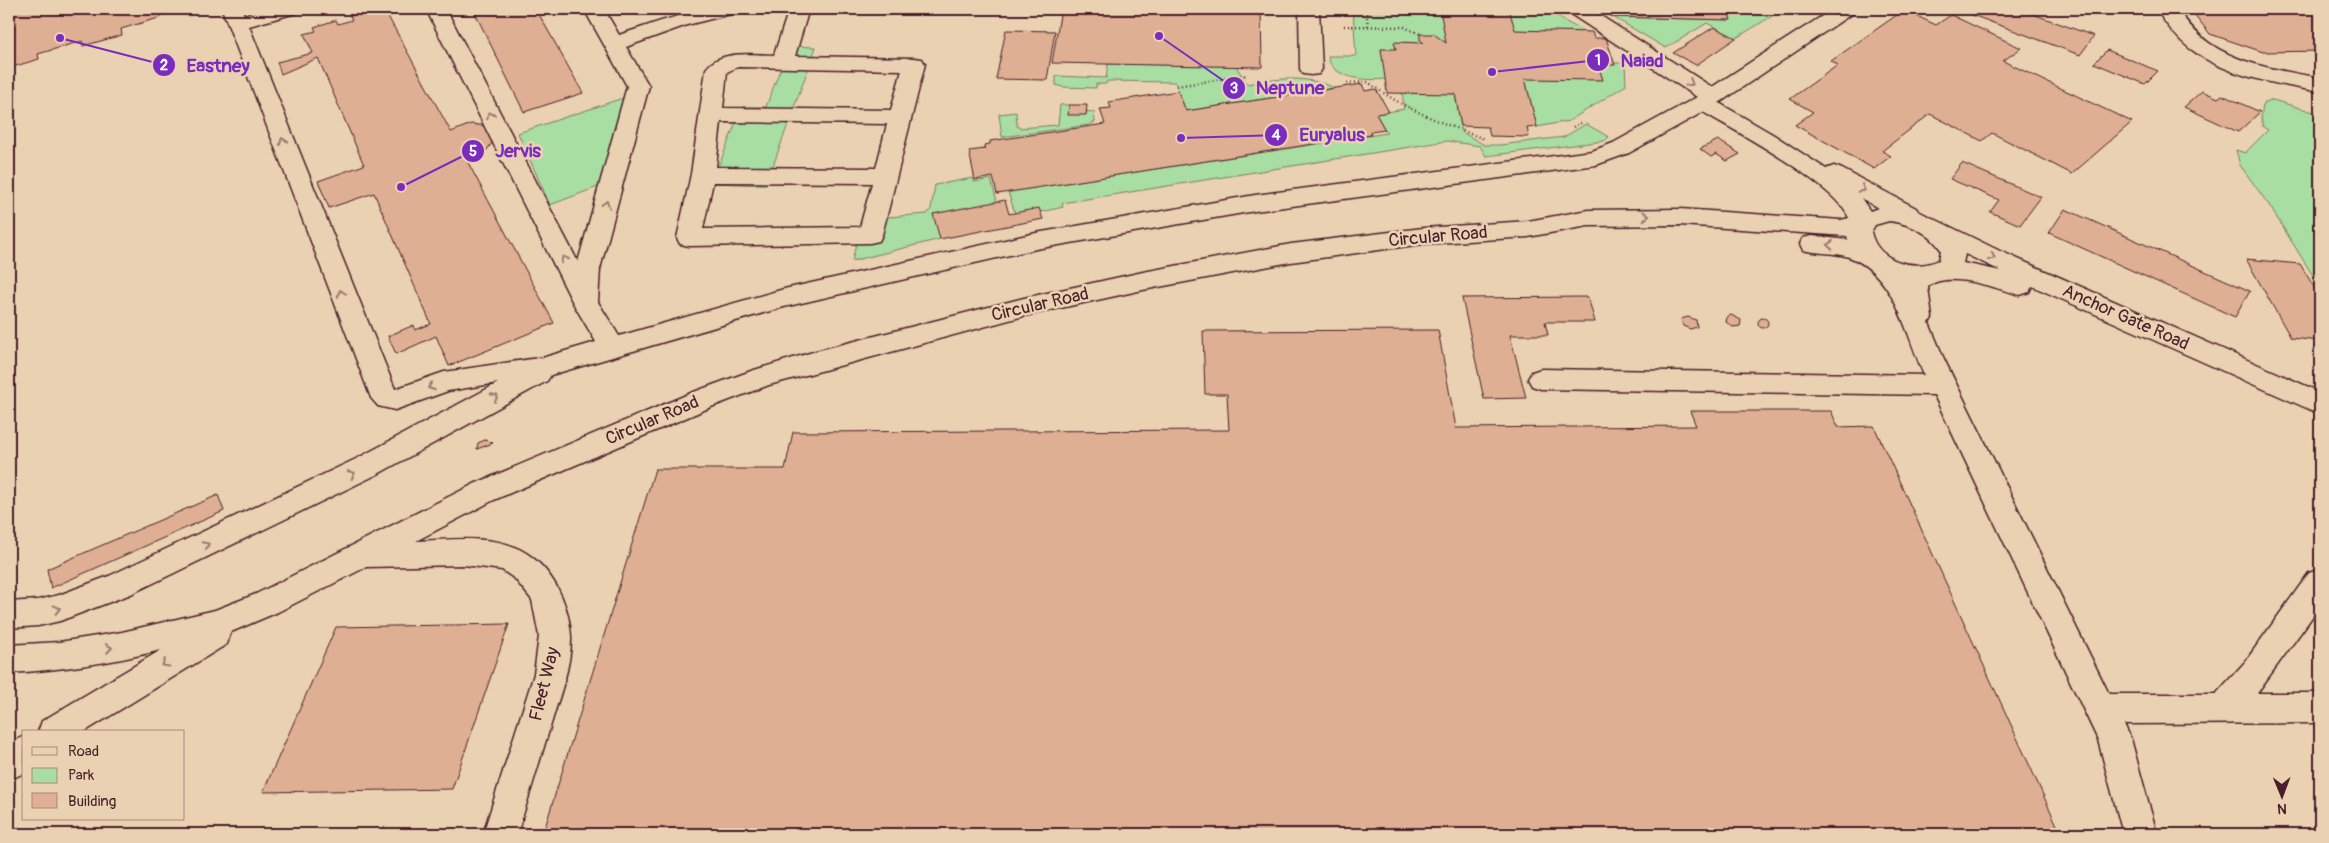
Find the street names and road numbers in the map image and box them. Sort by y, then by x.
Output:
street label: Circular Road [1388,221,1488,252]
street label: Anchor Gate Road [2059,279,2193,356]
street label: Circular Road [989,282,1091,327]
street label: Circular Road [602,390,702,450]
street label: Fleet Way [524,644,565,724]

